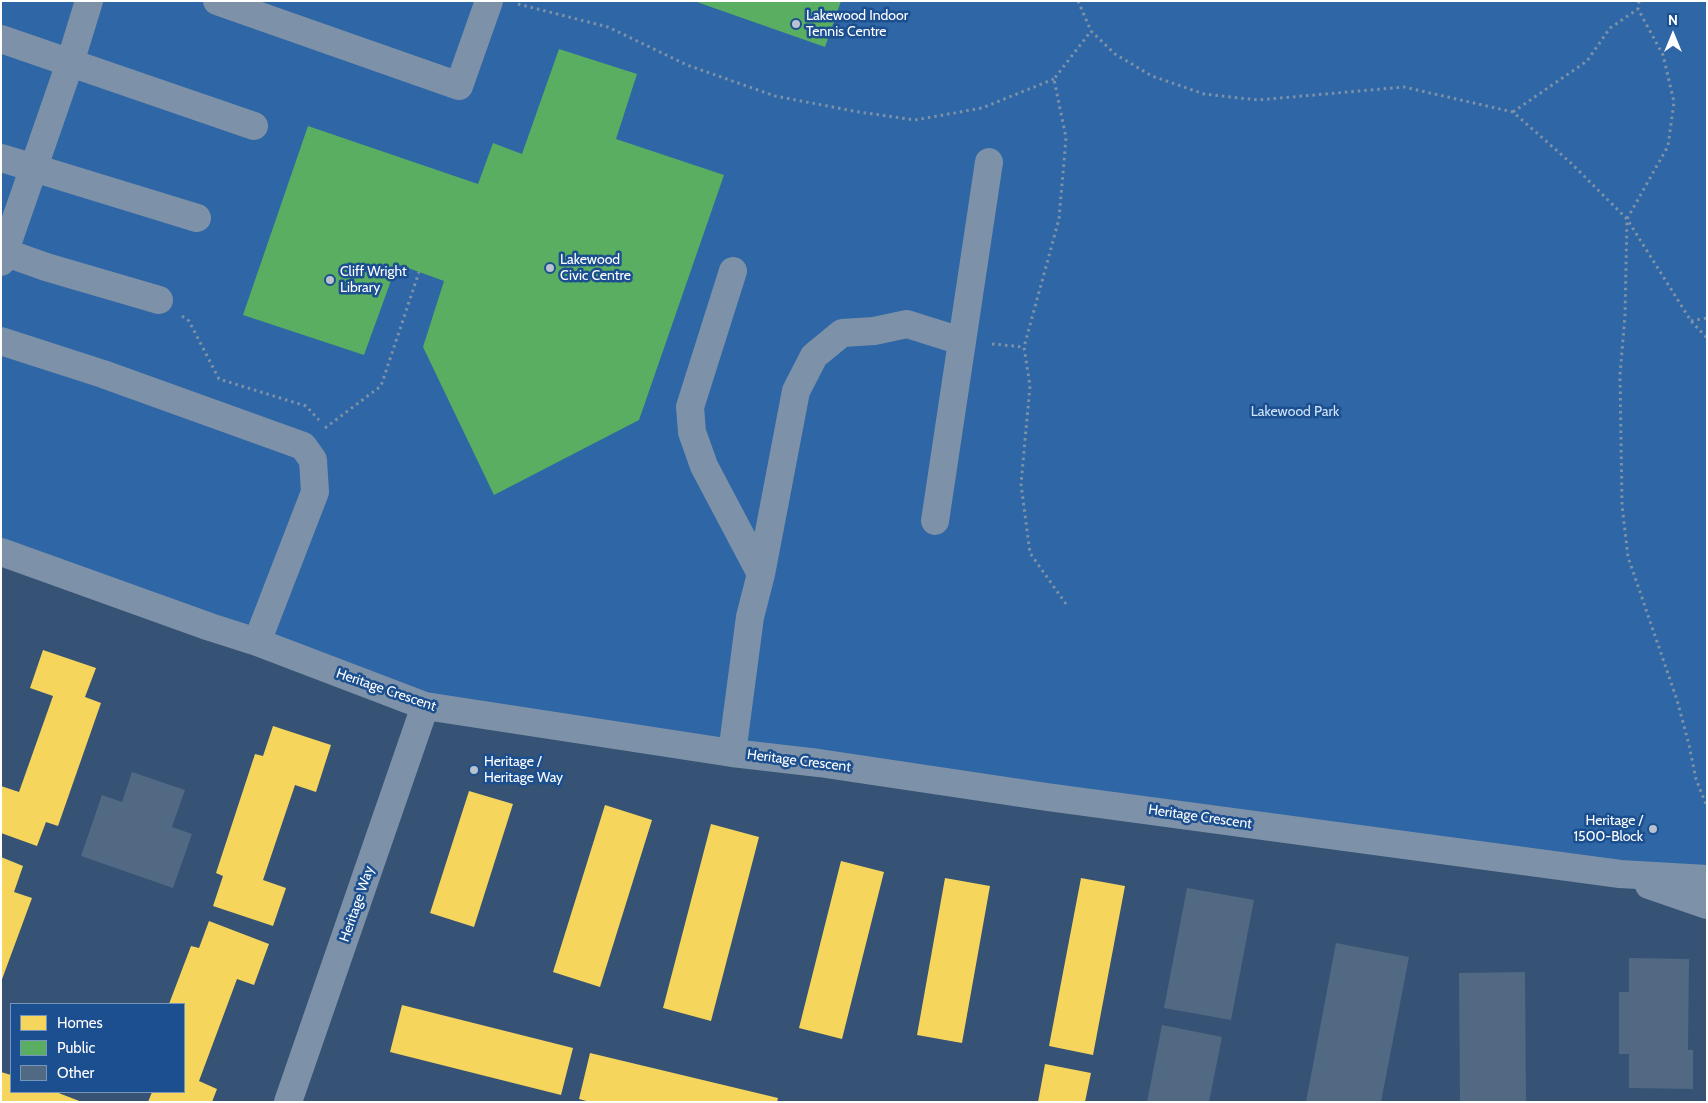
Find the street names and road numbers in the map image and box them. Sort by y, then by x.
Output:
street label: Heritage Crescent [334,665,438,715]
street label: Heritage Crescent [746,746,852,776]
street label: Heritage Crescent [1147,801,1253,833]
street label: Heritage Way [336,864,378,944]

